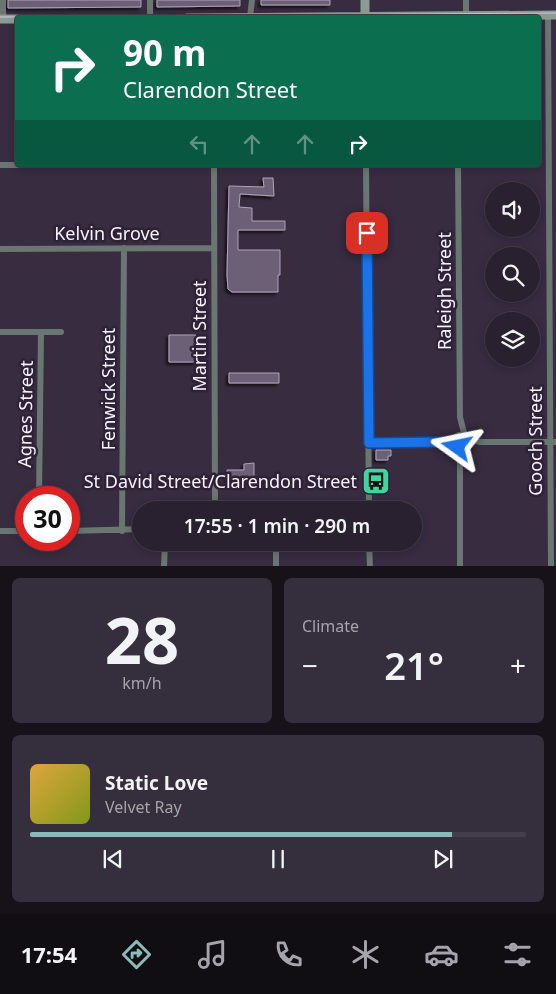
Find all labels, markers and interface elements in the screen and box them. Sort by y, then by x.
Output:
text: 90 m [123,29,206,76]
icon: right [40,35,105,100]
text: Clarendon Street [123,74,297,104]
icon: left [185,130,213,158]
icon: ahead [238,130,266,158]
icon: ahead [291,130,319,158]
icon: right [344,130,372,158]
map controls [485,182,540,367]
button: sound [485,182,540,237]
pin [346,212,388,254]
icon: arrive [353,219,381,247]
street label: Kelvin Grove [54,221,160,245]
street label: Raleigh Street [432,232,456,350]
button: search [485,247,540,302]
street label: Martin Street [187,280,211,392]
button: layers [485,312,540,367]
street label: Fenwick Street [96,327,120,450]
street label: Agnes Street [12,360,38,468]
street label: Gooch Street [523,386,547,496]
position arrow [430,420,482,472]
bus stop icon: St David Street/Clarendon Street [361,466,391,496]
place label: St David Street/Clarendon Street [84,469,357,493]
speed limit sign: 30 [15,486,80,551]
text: 17:55 · 1 min · 290 m [184,513,370,539]
text: 28 [105,595,179,683]
text: Climate [302,615,359,637]
text: 21° [384,639,444,691]
text: − [302,646,318,684]
text: + [510,646,526,684]
text: km/h [122,672,162,694]
text: Static Love [105,770,208,796]
text: Velvet Ray [105,796,182,818]
icon: previous [99,845,127,873]
icon: pause [264,845,292,873]
icon: next [429,845,457,873]
icon: directions [119,937,154,972]
icon: music [195,937,230,972]
icon: phone [271,937,306,972]
icon: climate [348,937,383,972]
icon: car [424,937,459,972]
icon: filters [500,937,535,972]
text: 17:54 [21,939,77,969]

